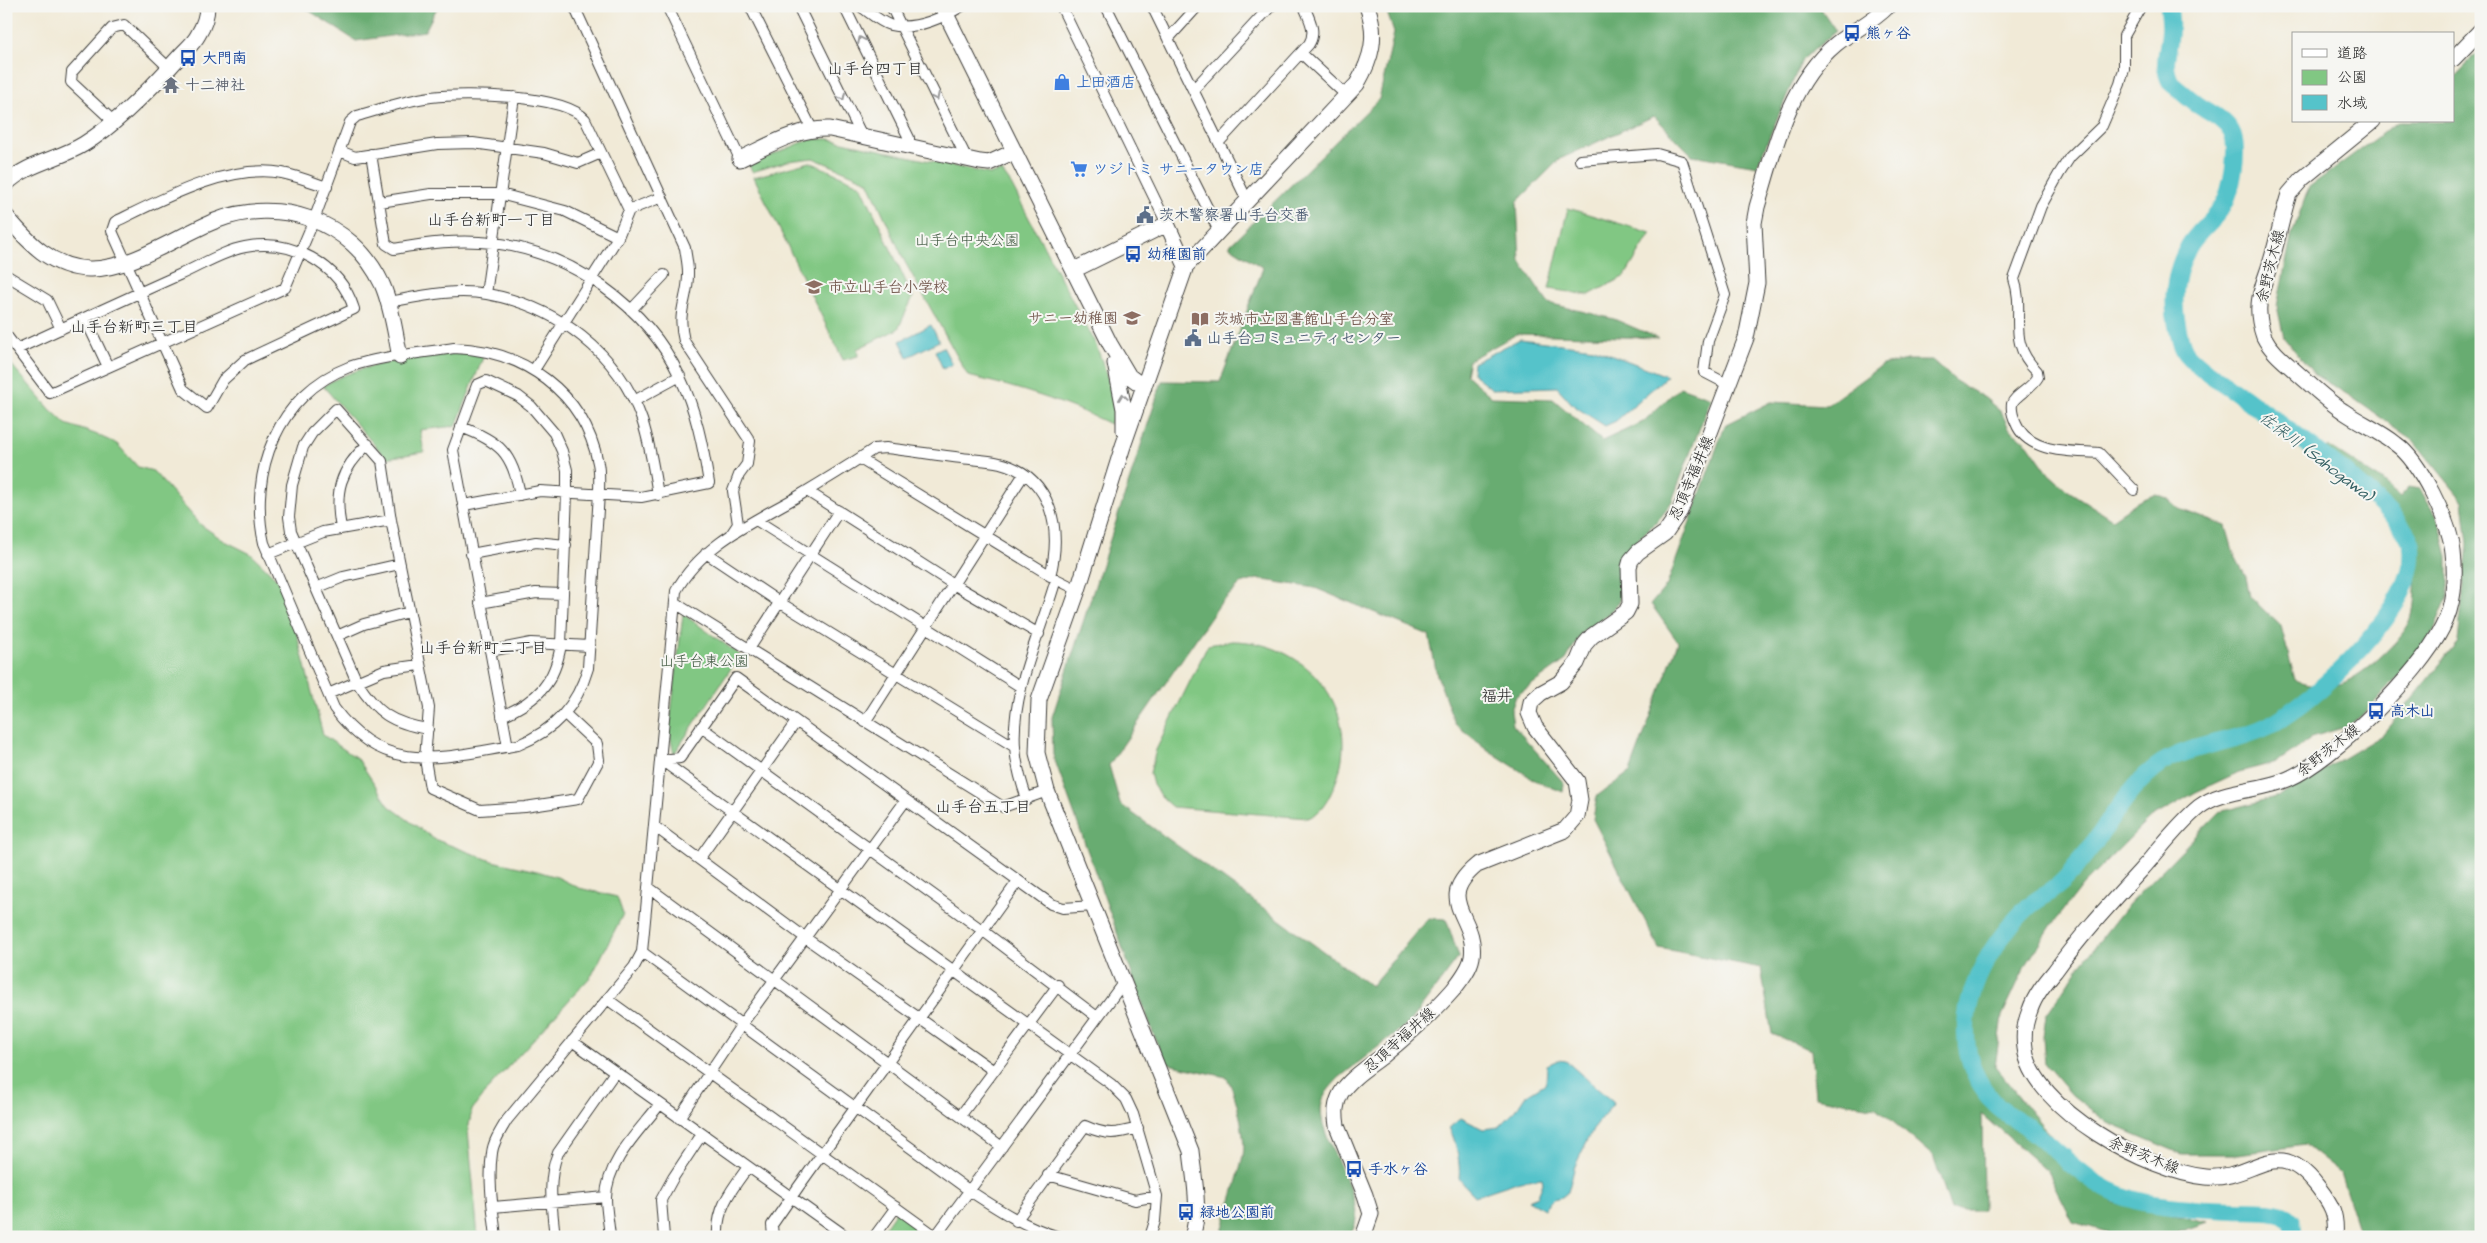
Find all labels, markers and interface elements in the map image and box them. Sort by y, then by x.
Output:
bus stop icon: 熊ヶ谷 [1842,23,1862,43]
place label: 熊ヶ谷 [1866,23,1911,44]
legend [2292,32,2454,122]
one-way arrow [857,36,867,45]
text: 道路 [2337,43,2367,64]
bus stop icon: 大門南 [178,48,198,68]
place label: 大門南 [202,48,247,69]
district label: 山手台四丁目 [827,58,923,80]
text: 公園 [2337,67,2367,88]
shop icon: 上田酒店 [1052,72,1072,92]
place label: 上田酒店 [1076,72,1136,93]
temple icon: 十二神社 [161,75,181,95]
place label: 十二神社 [185,75,245,96]
one-way arrow [836,92,847,101]
one-way arrow [930,92,940,101]
text: 水域 [2337,93,2367,114]
supermarket icon: ツジトミ サニータウン店 [1069,159,1089,179]
place label: ツジトミ サニータウン店 [1093,159,1264,180]
public building icon: 茨木警察署山手台交番 [1135,205,1155,225]
place label: 茨木警察署山手台交番 [1159,205,1309,226]
district label: 山手台新町一丁目 [427,209,555,231]
street label: 余野茨木線 [2251,227,2290,305]
park label: 山手台中央公園 [914,230,1020,251]
bus stop icon: 幼稚園前 [1123,244,1143,264]
place label: 幼稚園前 [1147,244,1207,265]
school or university icon: 市立山手台小学校 [804,277,824,297]
place label: 市立山手台小学校 [828,277,948,298]
place label: サニー幼稚園 [1028,308,1118,329]
school or university icon: サニー幼稚園 [1122,308,1142,328]
library icon: 茨城市立図書館山手台分室 [1190,309,1210,329]
place label: 茨城市立図書館山手台分室 [1214,309,1394,330]
district label: 山手台新町三丁目 [70,316,198,338]
public building icon: 山手台コミュニティセンター [1183,328,1203,348]
place label: 山手台コミュニティセンター [1207,328,1401,349]
one-way arrow [1118,393,1128,402]
water label: 佐保川 (Sahogawa) [2254,407,2379,509]
street label: 忍頂寺福井線 [1664,433,1719,524]
district label: 山手台新町二丁目 [419,637,547,659]
park label: 山手台東公園 [659,651,749,672]
district label: 福井 [1481,685,1513,707]
bus stop icon: 高木山 [2366,701,2386,721]
place label: 高木山 [2390,701,2435,722]
street label: 余野茨木線 [2292,719,2364,782]
district label: 山手台五丁目 [935,796,1031,818]
street label: 忍頂寺福井線 [1359,1002,1440,1078]
street label: 余野茨木線 [2105,1132,2183,1179]
bus stop icon: 手水ヶ谷 [1344,1159,1364,1179]
place label: 手水ヶ谷 [1368,1159,1428,1180]
bus stop icon: 緑地公園前 [1176,1202,1196,1222]
place label: 緑地公園前 [1200,1202,1275,1223]

